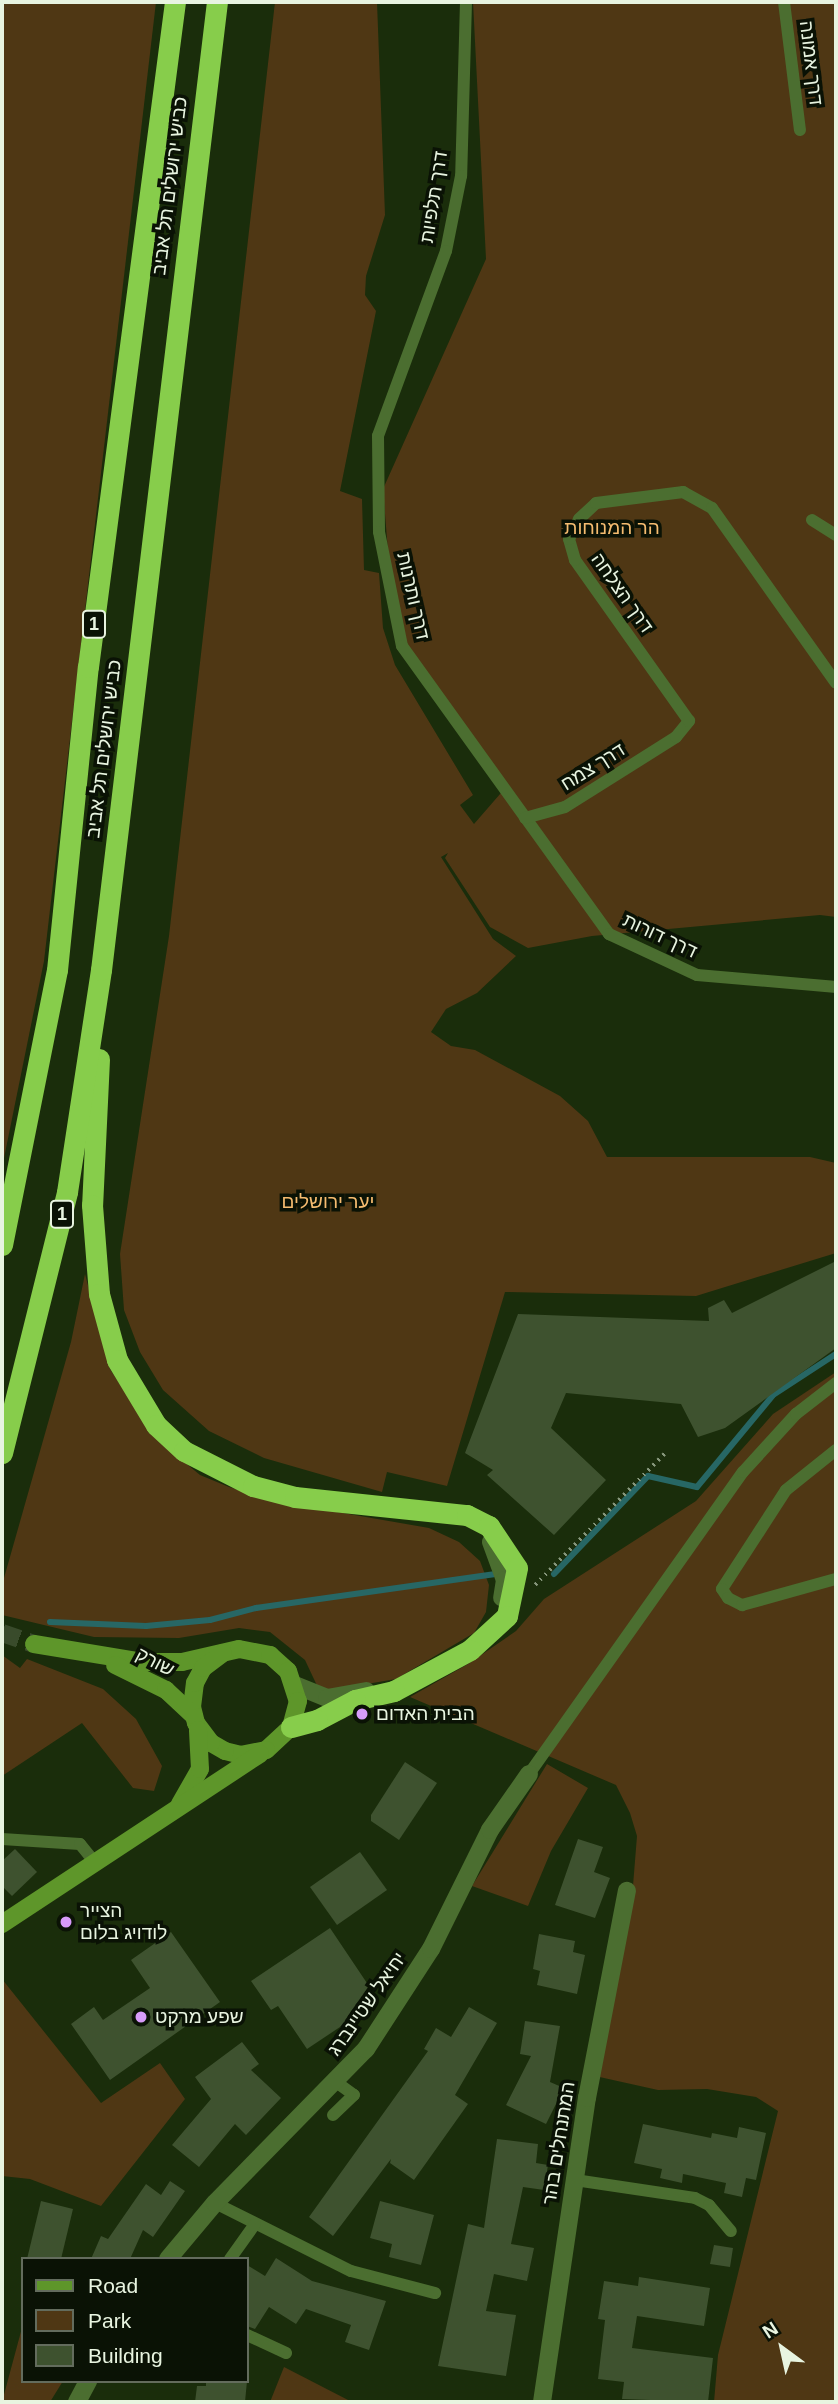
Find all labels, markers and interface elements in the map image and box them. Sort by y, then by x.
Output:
street label: דרך אמונה [795,19,827,107]
street label: כביש ירושלים תל אביב [148,96,192,276]
street label: דרך תלפיות [416,150,452,244]
park label: הר המנוחות [564,517,660,539]
street label: דרך הצלחה [586,549,658,637]
street label: דרך ותרנות [392,550,434,642]
road number: 1 [82,610,106,638]
street label: כביש ירושלים תל אביב [82,659,126,839]
street label: דרך צמח [557,738,629,796]
street label: דרך דורות [619,909,701,963]
park label: יער ירושלים [282,1191,374,1213]
road number: 1 [50,1199,74,1228]
street label: שורק [132,1643,178,1681]
place label: הבית האדום [376,1703,475,1725]
marker: הבית האדום [354,1706,370,1722]
place label: הצייר לודויג בלום [80,1900,167,1944]
marker: הצייר לודויג בלום [58,1914,74,1930]
street label: יחיאל שטיינברג [323,1948,411,2060]
place label: שפע מרקט [155,2006,244,2028]
marker: שפע מרקט [133,2009,149,2025]
street label: המתנחלים בהר [538,2080,580,2206]
legend [21,2257,248,2383]
text: Road [88,2274,138,2297]
text: Park [88,2309,131,2332]
north arrow [747,2313,817,2383]
text: N [759,2317,782,2343]
text: Building [88,2344,163,2367]

